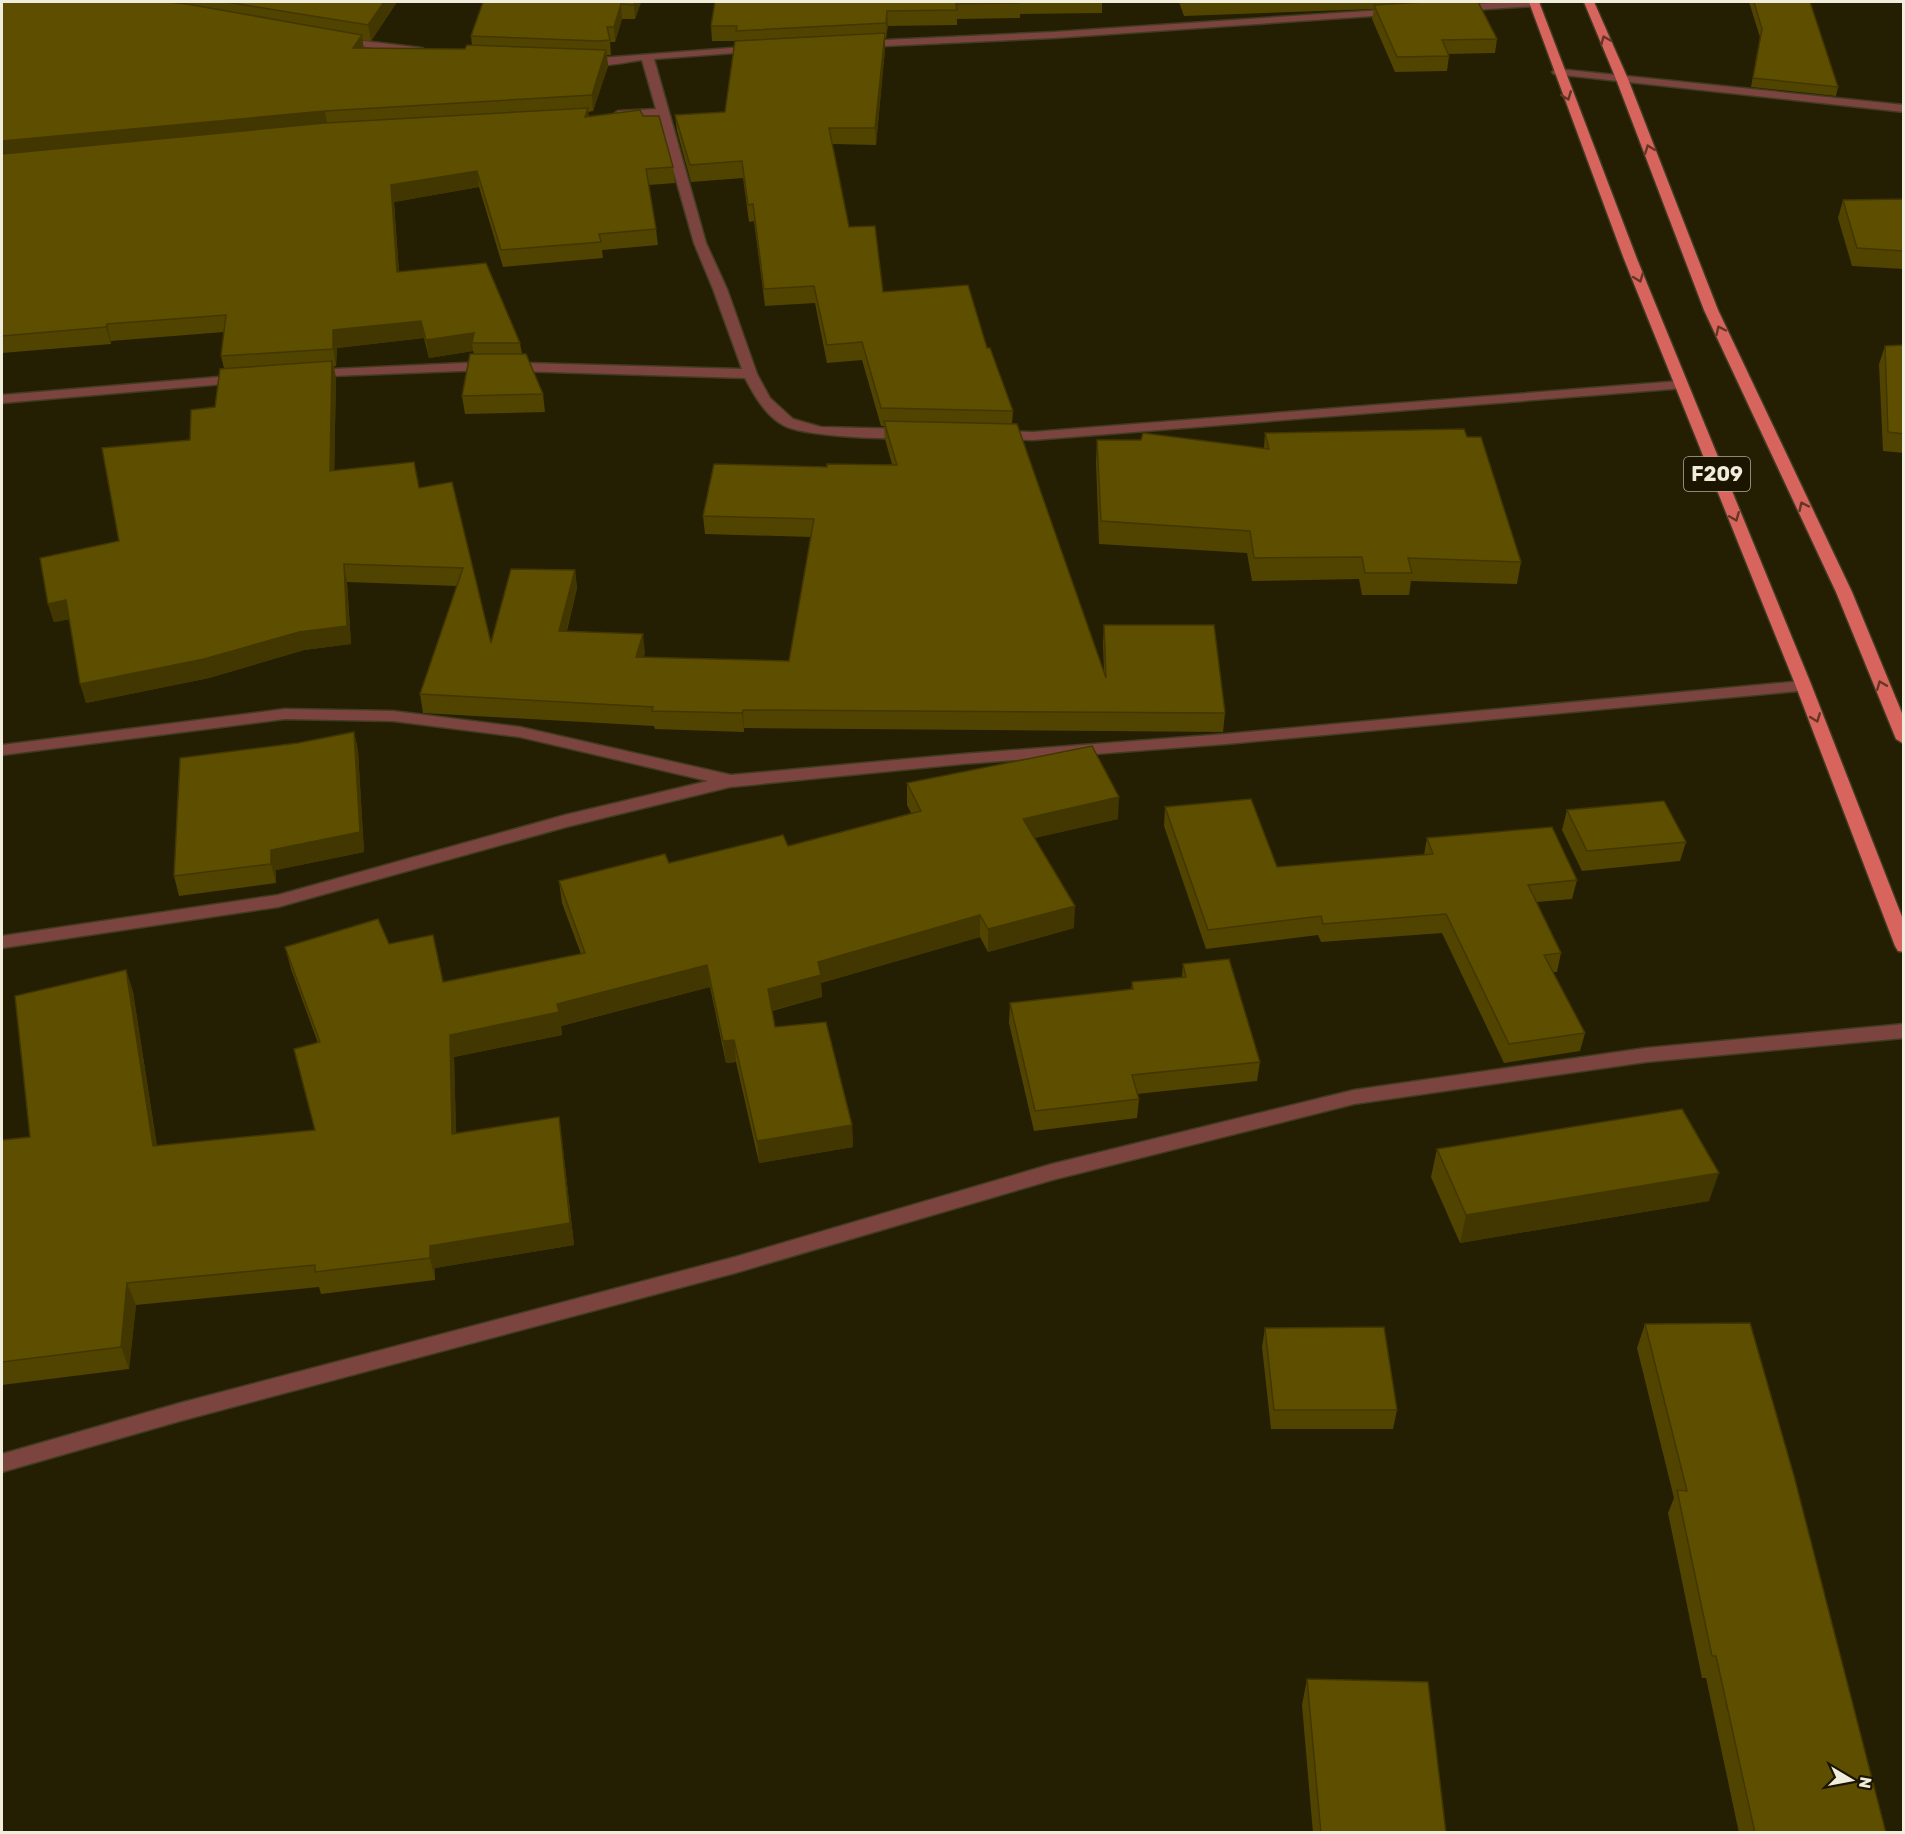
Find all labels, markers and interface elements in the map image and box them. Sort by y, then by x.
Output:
one-way arrow [1600,36,1612,47]
one-way arrow [1560,91,1573,101]
one-way arrow [1643,144,1656,154]
one-way arrow [1631,272,1644,283]
one-way arrow [1716,325,1728,336]
road number: F209 [1684,457,1750,491]
one-way arrow [1799,502,1811,513]
one-way arrow [1728,511,1740,522]
one-way arrow [1876,680,1888,691]
one-way arrow [1808,712,1821,722]
north arrow [1821,1750,1881,1810]
text: N [1855,1775,1876,1790]

